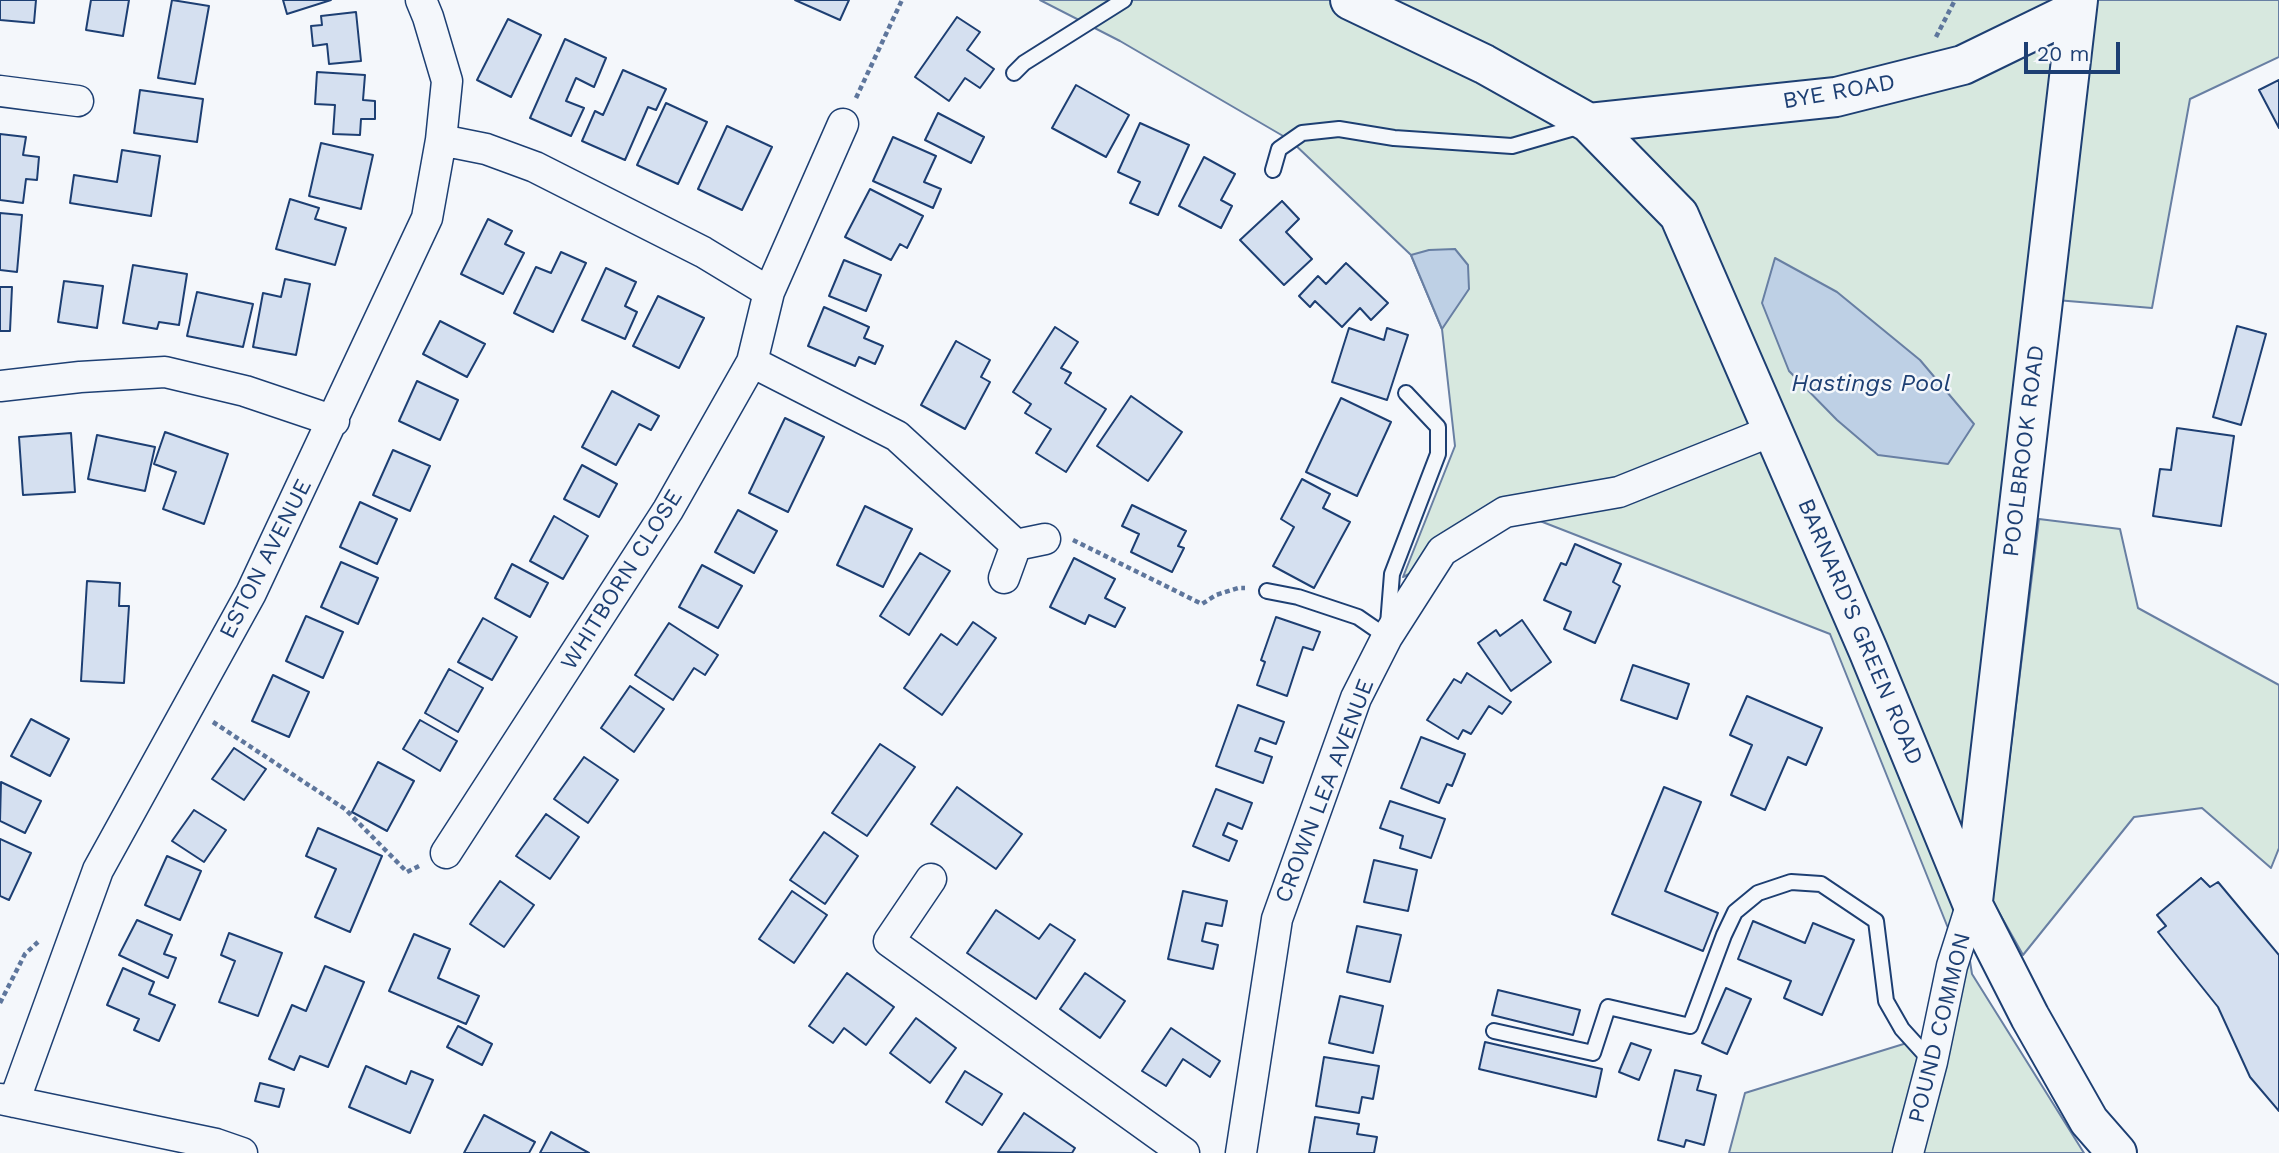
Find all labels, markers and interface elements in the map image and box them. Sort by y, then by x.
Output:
scale bar [2027,28,2123,72]
text: 20 m [2037,41,2089,66]
street label: BYE ROAD [1781,69,1897,115]
street label: POOLBROOK ROAD [1997,343,2051,559]
water label: Hastings Pool [1791,370,1951,398]
street label: ESTON AVENUE [214,475,318,643]
street label: WHITBORN CLOSE [555,485,689,675]
street label: BARNARD'S GREEN ROAD [1791,495,1929,769]
street label: CROWN LEA AVENUE [1270,675,1380,907]
street label: POUND COMMON [1903,930,1977,1126]

